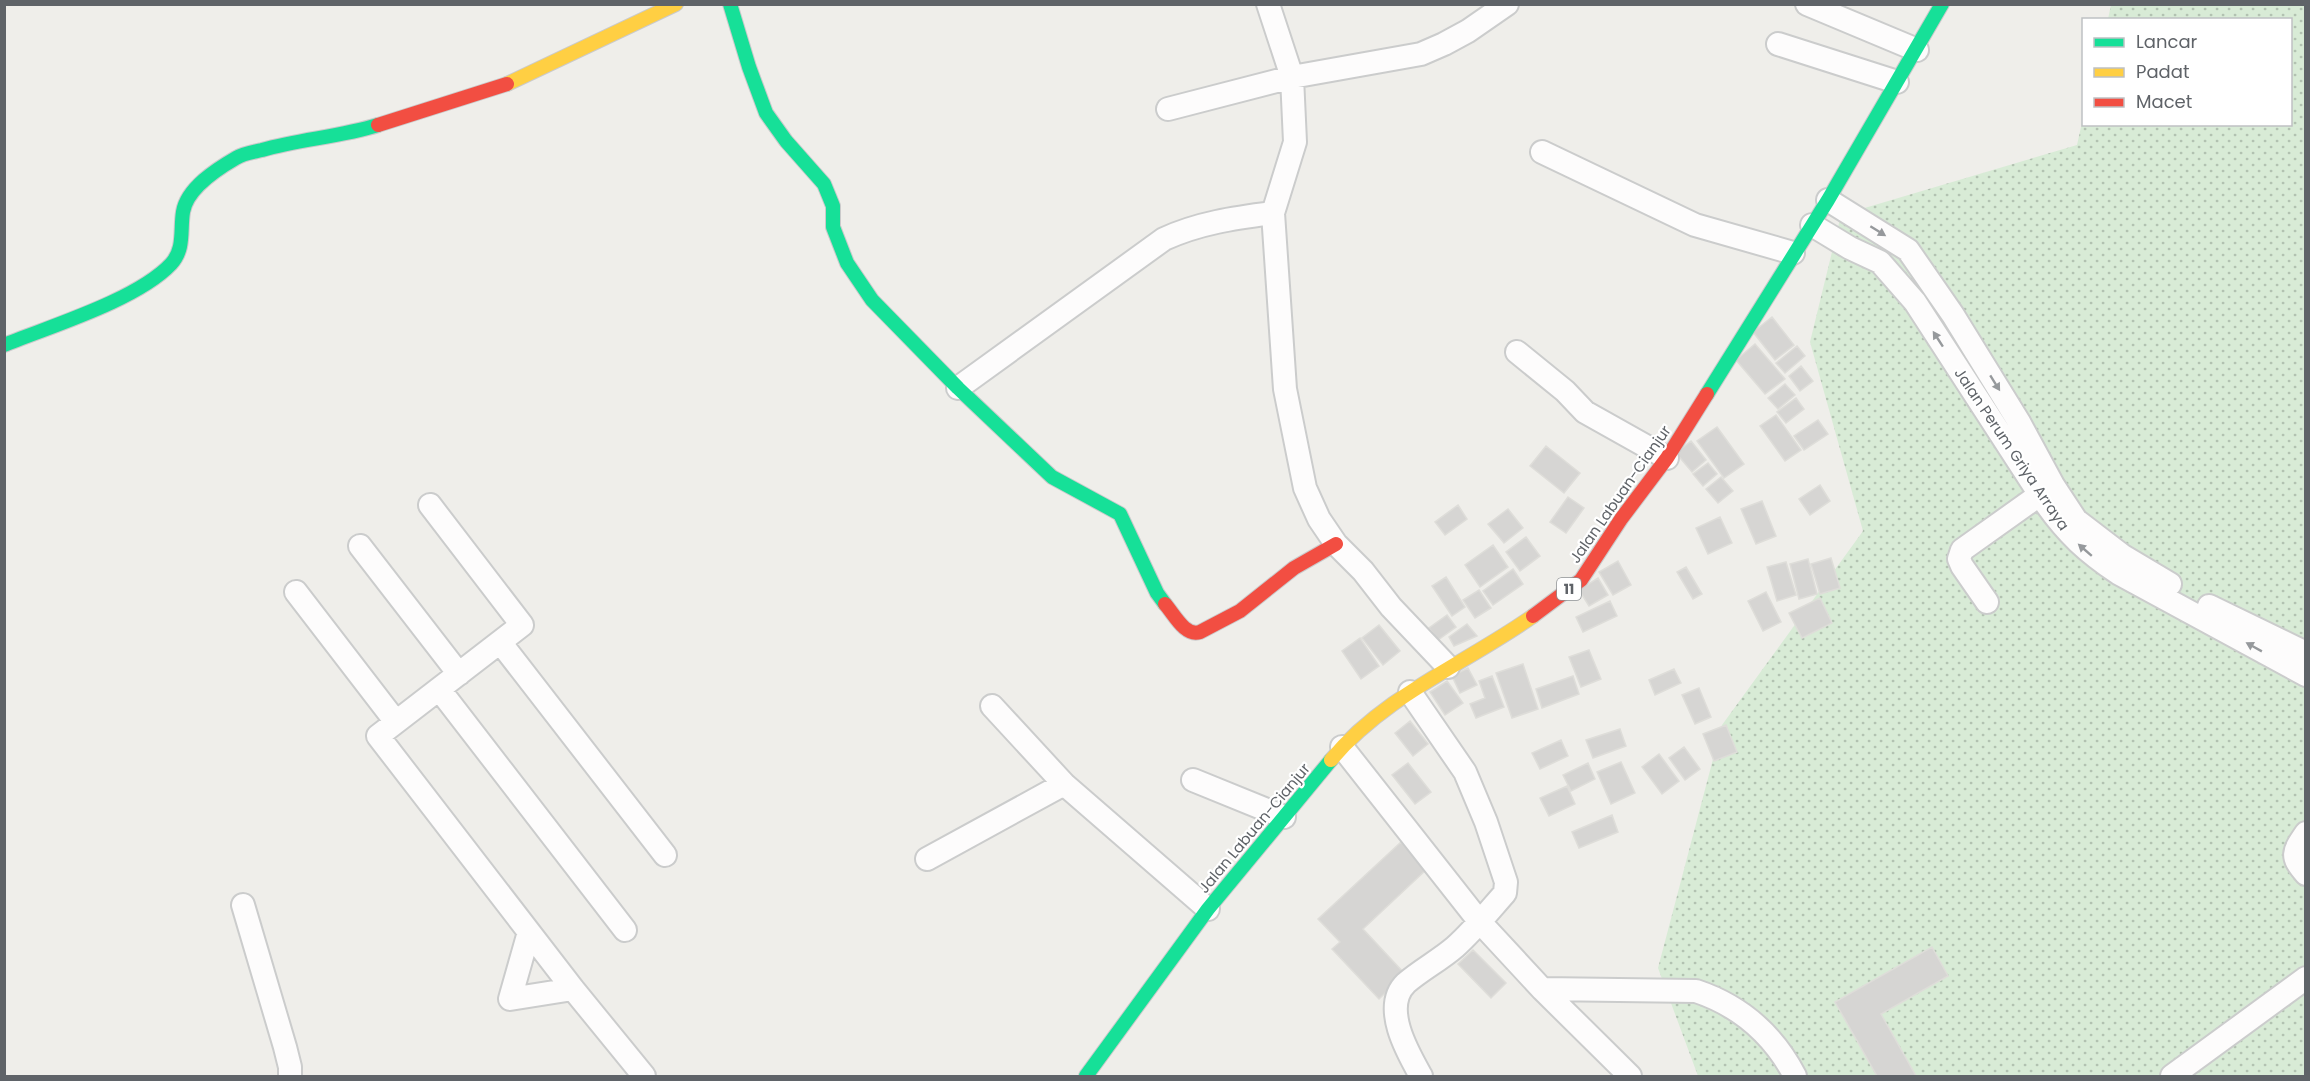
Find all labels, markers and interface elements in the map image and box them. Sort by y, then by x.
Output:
legend [2082,18,2292,126]
text: Lancar [2136,29,2198,54]
text: Padat [2136,59,2189,84]
text: Macet [2136,89,2192,114]
one-way arrow [1869,225,1885,237]
one-way arrow [1933,330,1944,347]
street label: Jalan Perum Griya Arraya [1950,364,2074,534]
one-way arrow [1989,375,2000,391]
street label: Jalan Labuan-Cianjur [1564,421,1676,567]
one-way arrow [2078,543,2093,556]
road number: 11 [1557,578,1581,600]
one-way arrow [2245,642,2262,652]
street label: Jalan Labuan-Cianjur [1193,758,1315,897]

